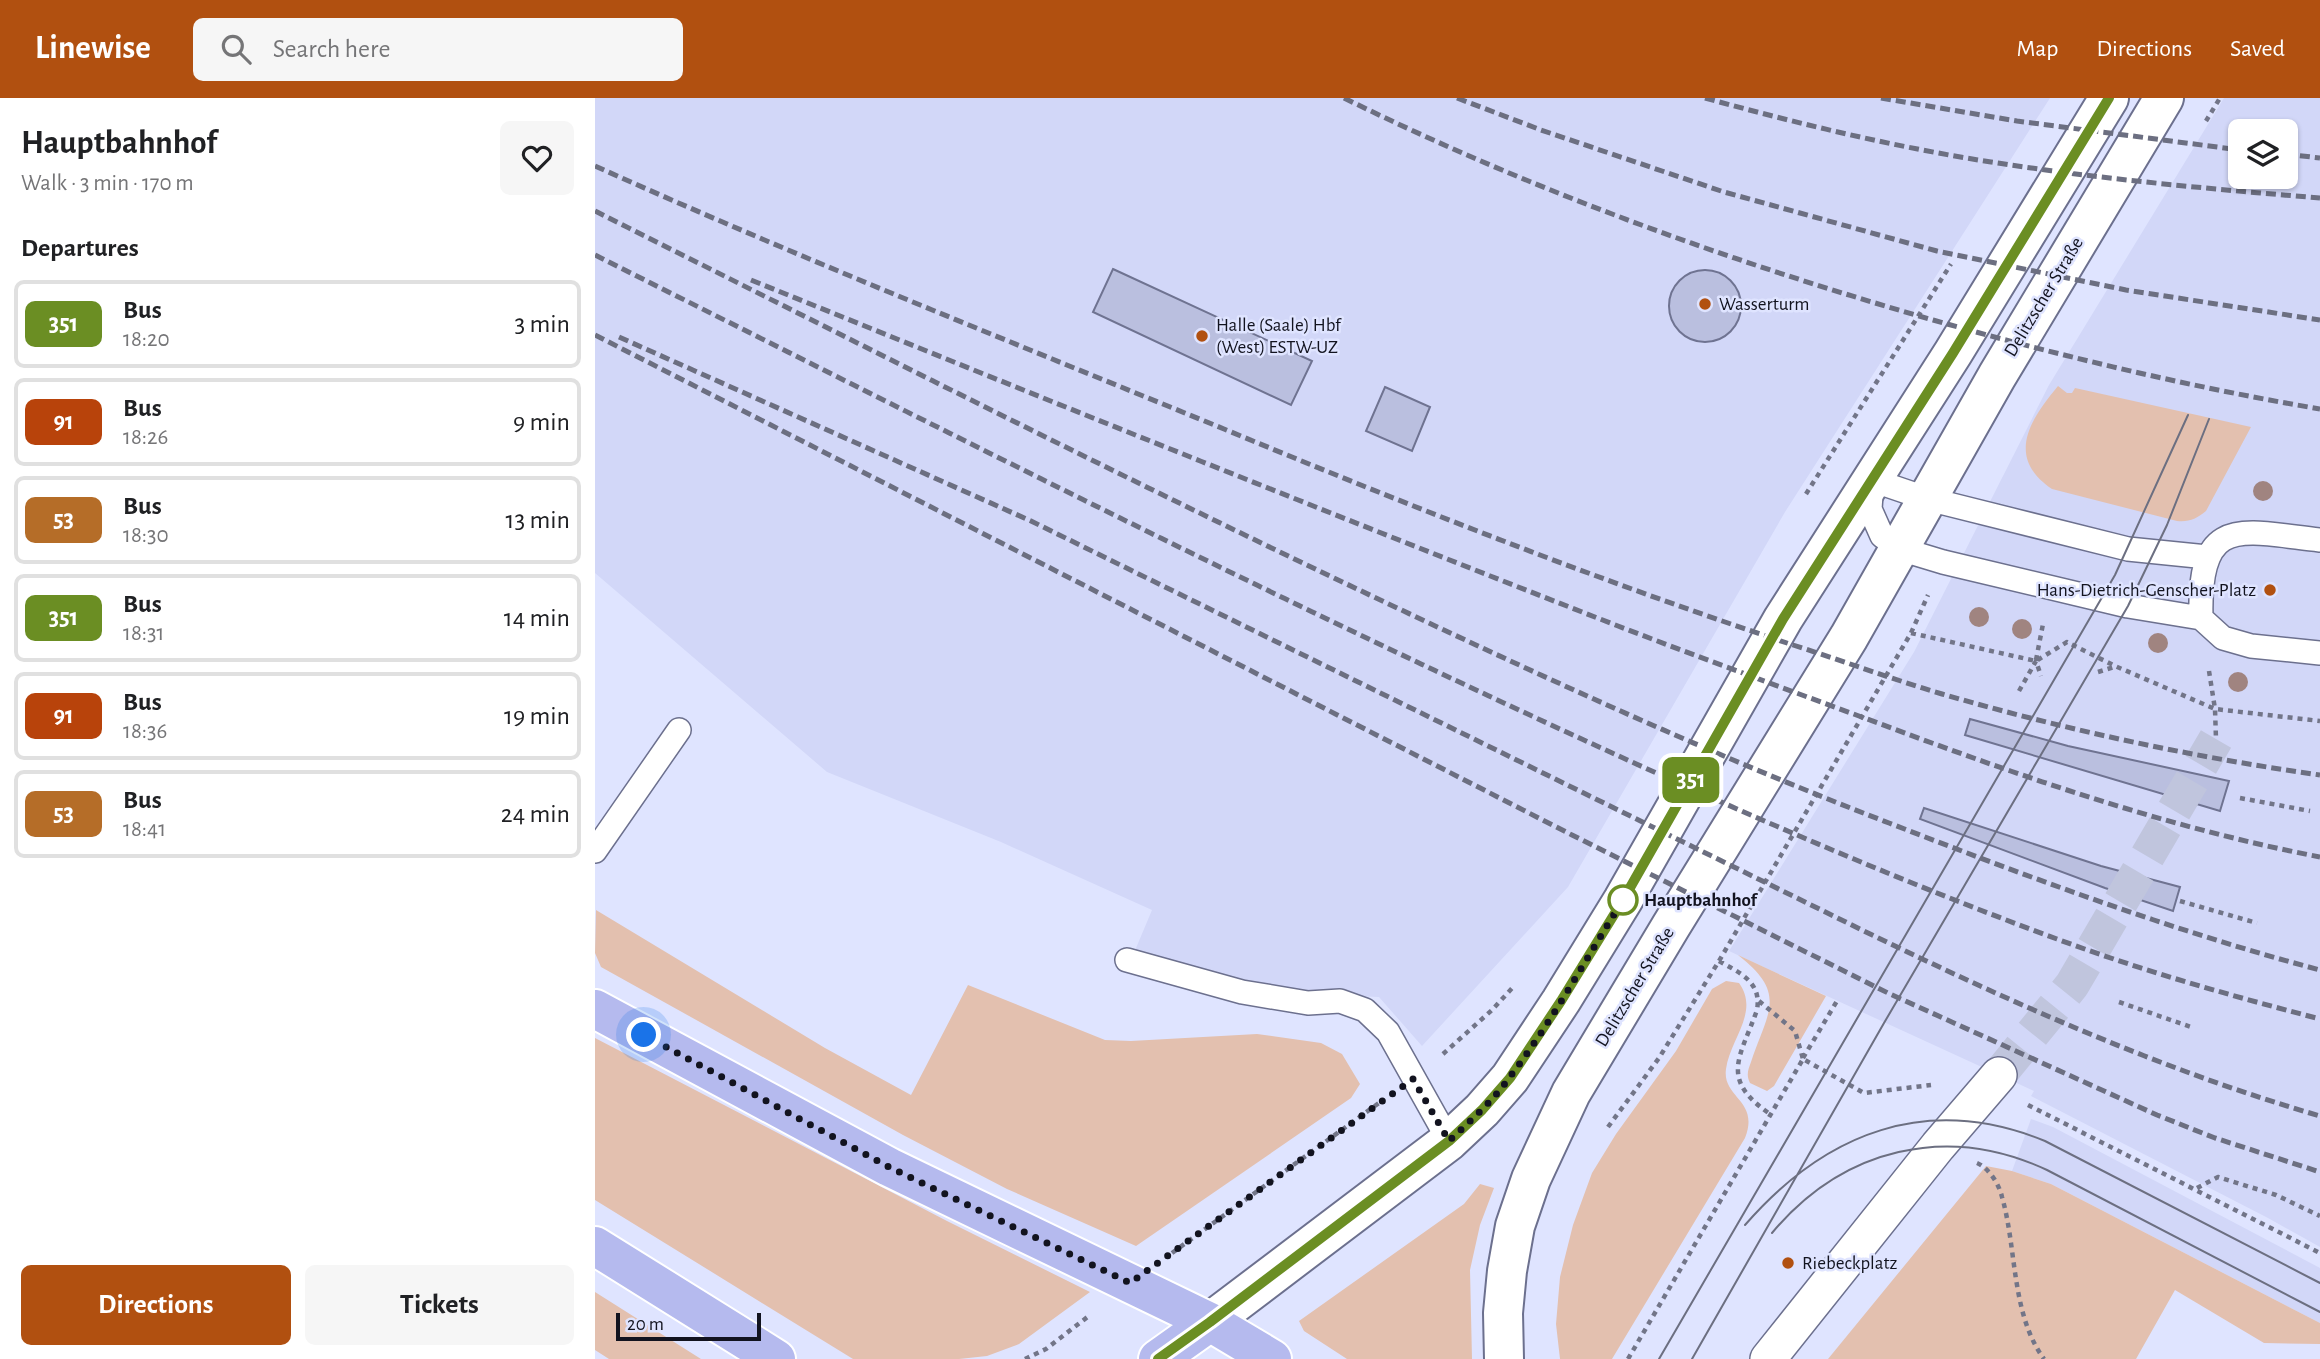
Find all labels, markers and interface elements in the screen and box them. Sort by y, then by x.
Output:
search box [193,18,683,81]
icon: search [217,30,255,68]
text: Linewise [35,32,151,65]
text: Search here [273,36,390,62]
text: Map [2016,37,2058,61]
text: Directions [2096,37,2192,61]
text: Saved [2230,37,2285,61]
map controls [2228,119,2298,189]
button: layers [2228,119,2298,189]
button: heart [500,121,574,195]
text: Hauptbahnhof [21,127,217,160]
text: Walk · 3 min · 170 m [21,172,194,195]
street label: Delitzscher Straße [2001,234,2087,360]
text: Departures [21,235,139,261]
place label: Wasserturm [1719,295,1810,314]
marker: Wasserturm [1697,296,1713,312]
text: Bus [123,297,162,323]
text: 3 min [514,311,570,337]
text: 351 [49,312,78,336]
place label: Halle (Saale) Hbf (West) ESTW-UZ [1216,316,1342,357]
text: 18:20 [123,328,170,351]
marker: Halle (Saale) Hbf (West) ESTW-UZ [1194,328,1210,344]
text: Bus [123,395,162,421]
text: 9 min [513,409,570,435]
text: 91 [53,410,74,434]
text: 18:26 [123,426,168,449]
text: Bus [123,493,162,519]
text: 13 min [506,507,570,533]
text: 53 [53,508,74,532]
text: 18:30 [123,524,169,547]
place label: Hans-Dietrich-Genscher-Platz [2037,581,2256,600]
marker: Hans-Dietrich-Genscher-Platz [2262,582,2278,598]
text: Bus [123,591,162,617]
text: 14 min [504,605,570,631]
text: 351 [49,606,78,630]
text: 18:31 [123,622,164,645]
text: Bus [123,689,162,715]
text: 19 min [504,703,570,729]
text: 91 [53,704,74,728]
text: 18:36 [123,720,167,743]
line badge: 351 [1651,757,1731,803]
text: 351 [1676,768,1706,792]
text: Bus [123,787,162,813]
text: 24 min [501,801,570,827]
text: 53 [53,802,74,826]
text: 18:41 [123,818,166,841]
marker: Hauptbahnhof [1608,885,1638,915]
place label: Hauptbahnhof [1644,891,1759,910]
street label: Delitzscher Straße [1592,924,1678,1050]
your location [626,1017,661,1052]
place label: Riebeckplatz [1802,1254,1898,1273]
marker: Riebeckplatz [1780,1255,1796,1271]
button: Directions [21,1265,291,1345]
button: Tickets [305,1265,574,1345]
scale bar [616,1310,761,1342]
text: 20 m [627,1315,664,1334]

